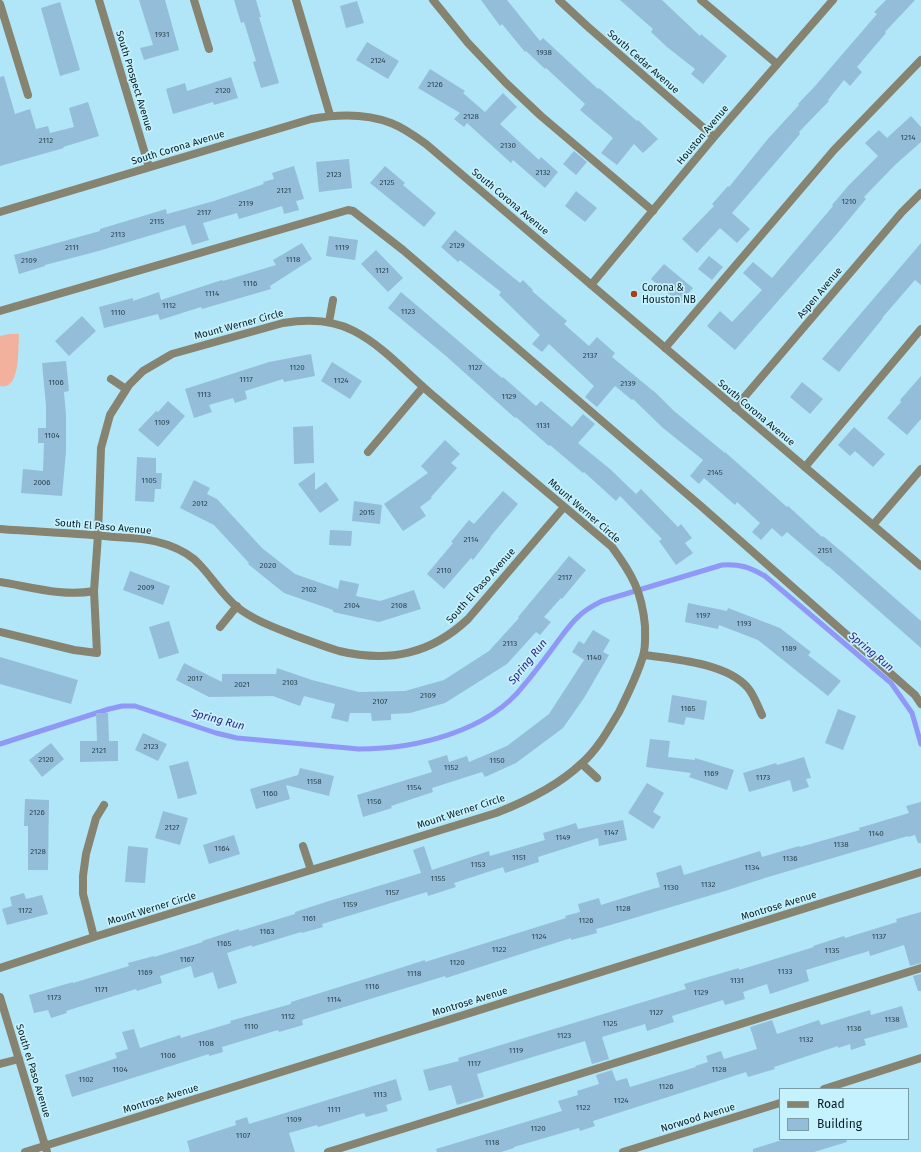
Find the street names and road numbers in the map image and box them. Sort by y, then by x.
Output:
street label: South Cedar Avenue [605,28,681,96]
street label: South Prospect Avenue [113,29,155,133]
street label: Houston Avenue [675,103,731,167]
street label: South Corona Avenue [130,128,226,168]
street label: South Corona Avenue [469,166,551,238]
street label: Aspen Avenue [795,265,845,321]
street label: Mount Werner Circle [193,307,285,343]
street label: South Corona Avenue [715,377,797,449]
street label: Mount Werner Circle [545,476,623,546]
street label: South El Paso Avenue [54,517,152,537]
street label: South El Paso Avenue [444,546,518,626]
street label: Mount Werner Circle [415,792,507,832]
street label: Montrose Avenue [740,889,818,923]
street label: Mount Werner Circle [106,890,198,928]
street label: Montrose Avenue [431,985,509,1019]
street label: South el Paso Avenue [13,1023,53,1119]
street label: Montrose Avenue [122,1082,200,1116]
street label: Norwood Avenue [659,1101,737,1135]

